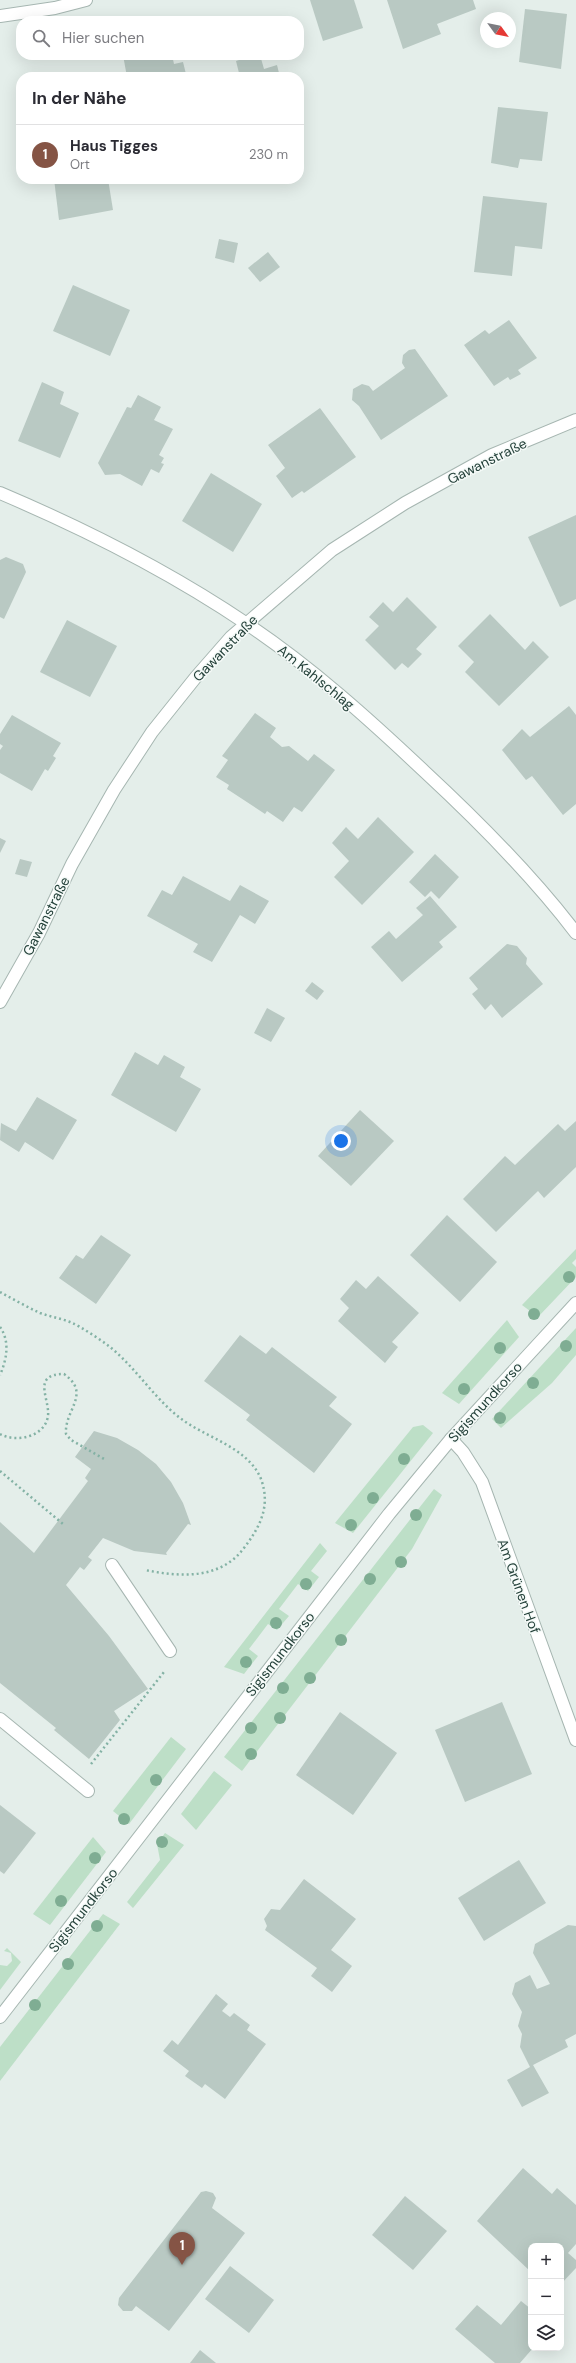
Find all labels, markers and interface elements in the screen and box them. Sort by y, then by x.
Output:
north arrow [480,12,516,48]
search box [16,16,304,60]
icon: search [30,27,52,49]
text: Hier suchen [62,28,144,48]
text: In der Nähe [32,87,127,109]
text: Haus Tigges [70,136,158,156]
text: 1 [43,146,47,163]
text: 230 m [249,146,288,163]
text: Ort [70,156,90,173]
street label: Gawanstraße [444,434,530,488]
street label: Gawanstraße [189,611,261,685]
street label: Am Kahlschlag [274,640,358,714]
street label: Gawanstraße [18,873,74,958]
your location [331,1131,351,1151]
street label: Sigismundkorso [444,1358,526,1446]
street label: Am Grünen Hof [494,1536,545,1636]
street label: Sigismundkorso [241,1608,319,1700]
street label: Sigismundkorso [44,1864,122,1956]
pin: 1 [169,2232,195,2265]
map controls [528,2243,564,2351]
button: + [528,2243,564,2279]
button: − [528,2279,564,2315]
button: layers [528,2315,564,2351]

